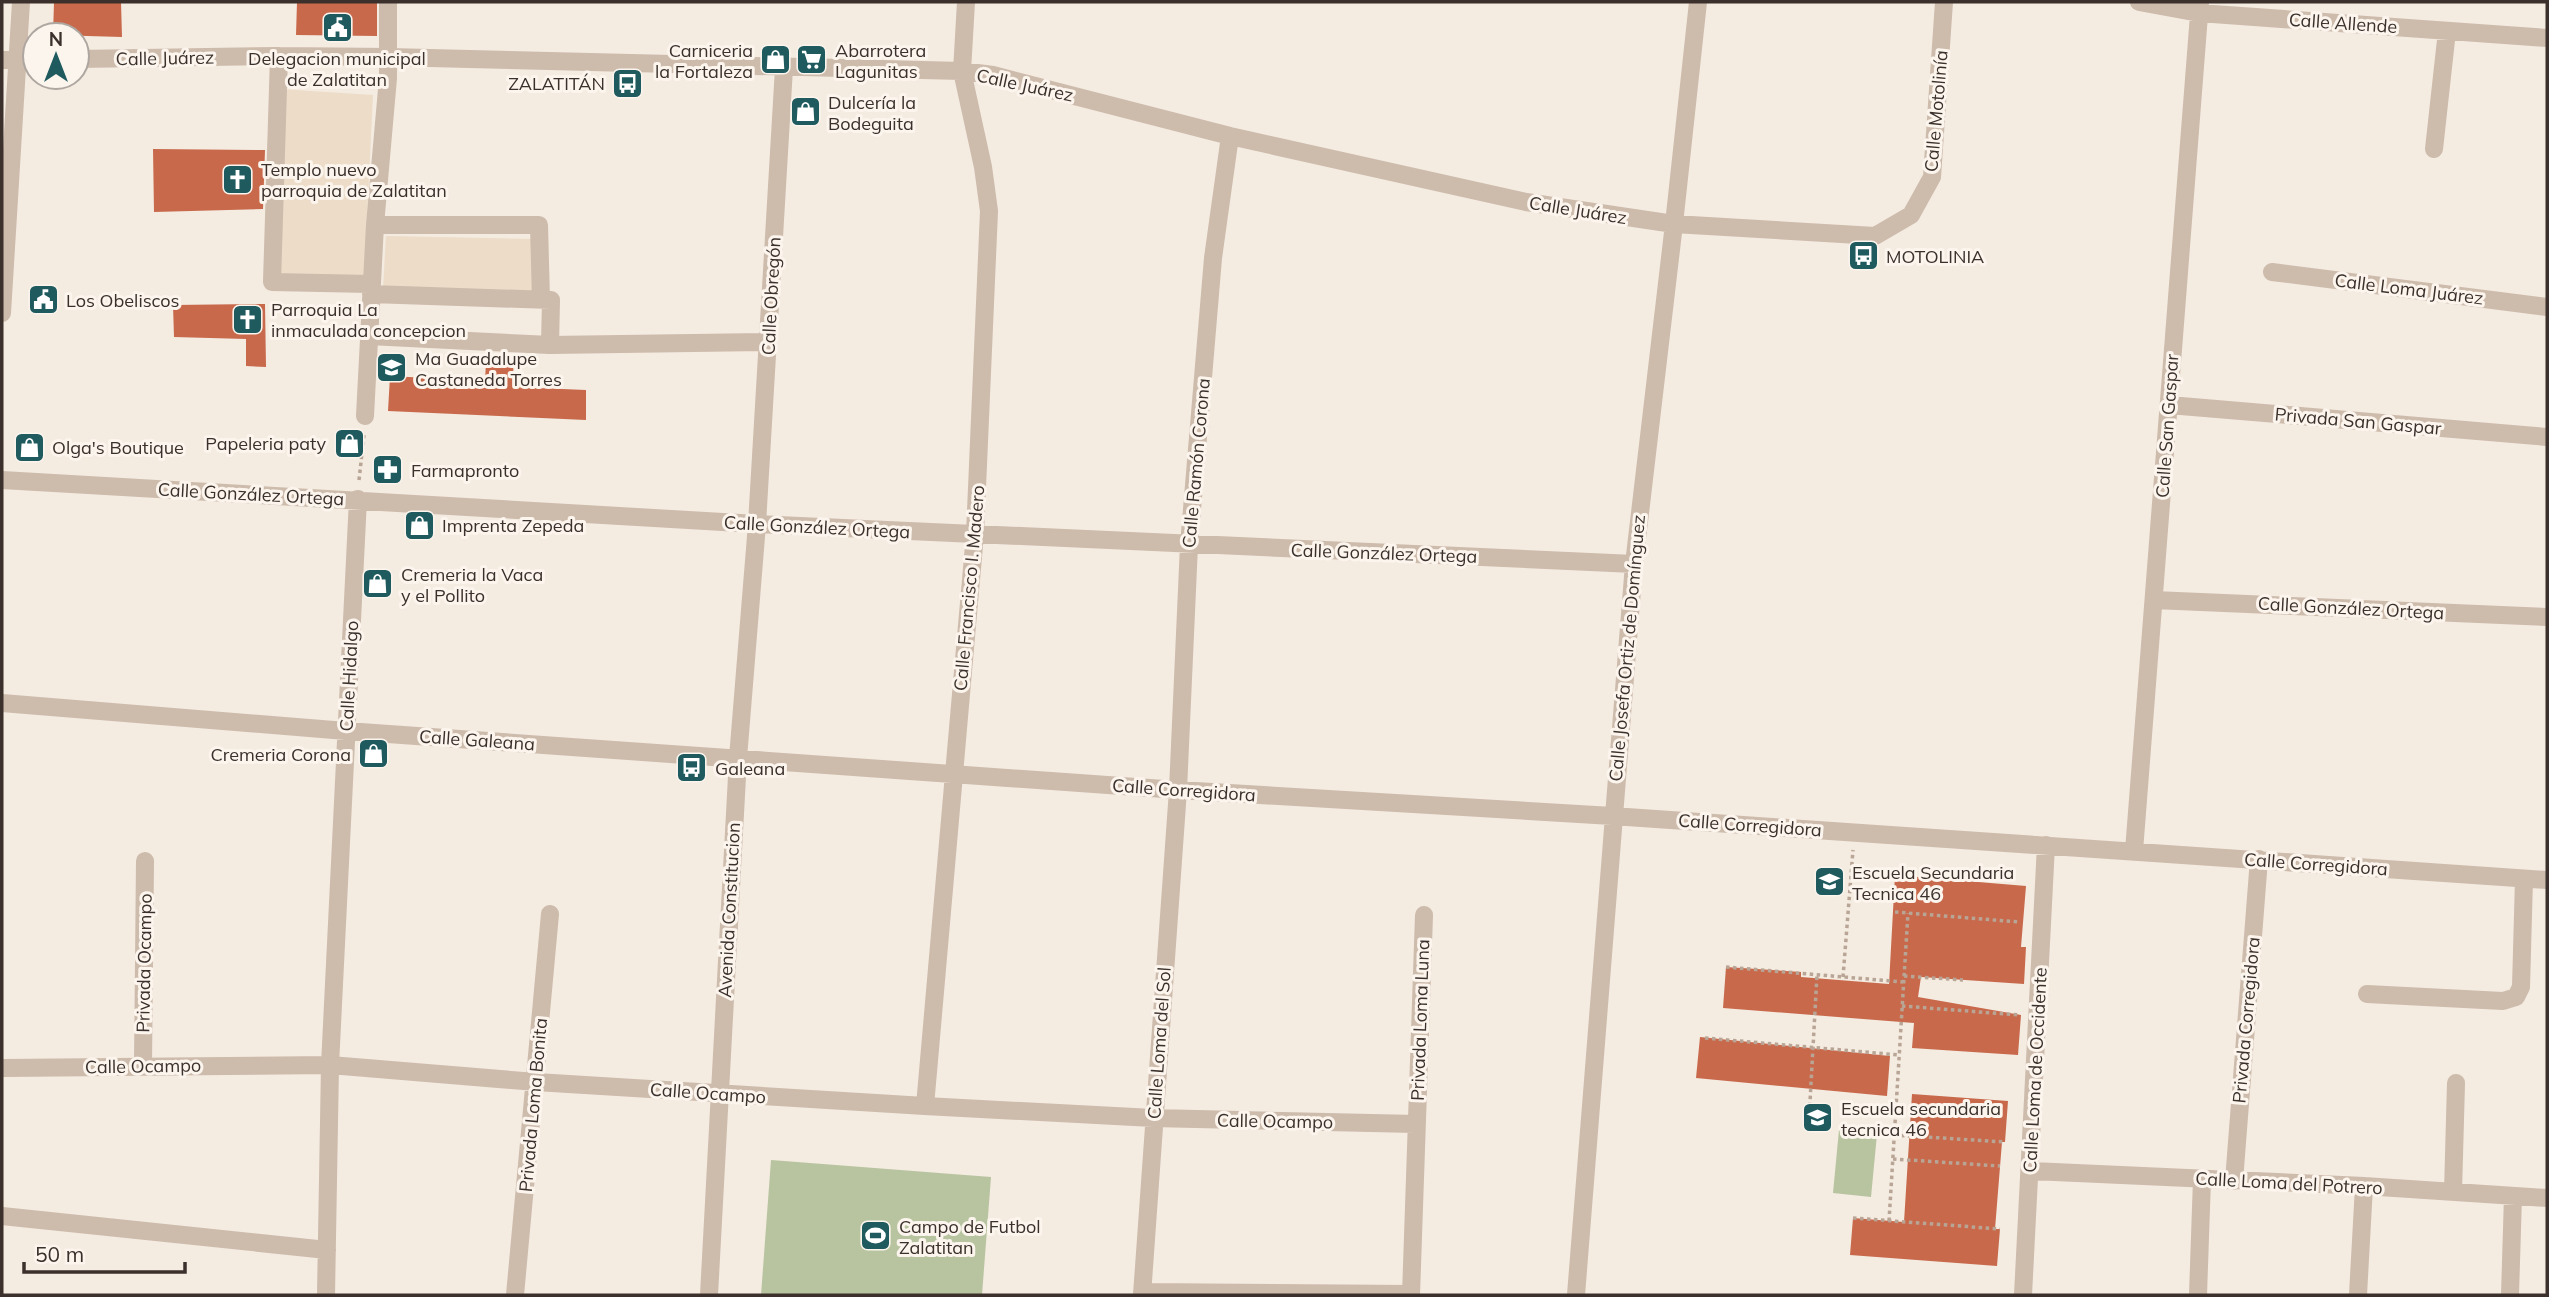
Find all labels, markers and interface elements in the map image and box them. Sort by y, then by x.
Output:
street label: Calle Allende [2288,8,2398,38]
public building icon: Delegacion municipal de Zalatitan [320,11,354,45]
north arrow [21,21,91,91]
text: N [49,27,63,51]
place label: Carniceria la Fortaleza [655,39,753,83]
place label: Abarrotera Lagunitas [835,39,926,83]
shop icon: Carniceria la Fortaleza [759,43,793,77]
supermarket icon: Abarrotera Lagunitas [795,43,829,77]
street label: Calle Juárez [116,46,214,70]
place label: Delegacion municipal de Zalatitan [248,47,426,91]
street label: Calle Motolinía [1919,49,1953,173]
street label: Calle Juárez [974,64,1076,106]
bus stop icon: ZALATITÁN [611,66,645,100]
place label: ZALATITÁN [508,72,605,95]
place label: Dulcería la Bodeguita [828,91,916,135]
shop icon: Dulcería la Bodeguita [788,95,822,129]
place label: Templo nuevo parroquia de Zalatitan [261,158,447,202]
church icon: Templo nuevo parroquia de Zalatitan [221,162,255,196]
street label: Calle Juárez [1528,191,1628,229]
street label: Calle Obregón [756,236,786,356]
bus stop icon: MOTOLINIA [1846,239,1880,273]
place label: MOTOLINIA [1886,245,1984,268]
street label: Calle Loma Juárez [2333,268,2485,310]
public building icon: Los Obeliscos [26,283,60,317]
place label: Los Obeliscos [66,289,180,312]
place label: Parroquia La inmaculada concepcion [271,298,466,342]
church icon: Parroquia La inmaculada concepcion [231,302,265,336]
place label: Ma Guadalupe Castaneda Torres [415,347,562,391]
school or university icon: Ma Guadalupe Castaneda Torres [375,351,409,385]
street label: Calle San Gaspar [2151,353,2184,499]
street label: Calle Ramón Corona [1177,377,1215,549]
street label: Privada San Gaspar [2274,402,2443,440]
shop icon: Papeleria paty [332,426,366,460]
shop icon: Olga's Boutique [12,430,46,464]
place label: Papeleria paty [205,432,326,455]
place label: Olga's Boutique [52,436,184,459]
pharmacy icon: Farmapronto [371,453,405,487]
place label: Farmapronto [411,459,519,482]
street label: Calle González Ortega [157,478,345,510]
street label: Calle Francisco I. Madero [949,484,989,692]
shop icon: Imprenta Zepeda [402,508,436,542]
street label: Calle González Ortega [723,511,911,543]
place label: Imprenta Zepeda [442,514,584,537]
street label: Calle Josefa Ortiz de Domínguez [1604,514,1650,782]
street label: Calle González Ortega [1290,538,1478,568]
place label: Cremeria la Vaca y el Pollito [401,563,543,607]
shop icon: Cremeria la Vaca y el Pollito [361,567,395,601]
street label: Calle González Ortega [2257,592,2445,624]
street label: Calle Hidalgo [335,620,363,732]
street label: Calle Galeana [418,724,536,756]
shop icon: Cremeria Corona [357,737,391,771]
place label: Cremeria Corona [211,743,351,766]
bus stop icon: Galeana [675,751,709,785]
place label: Galeana [715,757,785,780]
street label: Calle Corregidora [1111,774,1257,806]
street label: Calle Corregidora [1677,809,1823,841]
street label: Avenida Constitucion [713,822,745,998]
street label: Calle Corregidora [2243,848,2389,880]
place label: Escuela Secundaria Tecnica 46 [1852,861,2014,905]
school or university icon: Escuela Secundaria Tecnica 46 [1812,865,1846,899]
street label: Privada Ocampo [131,893,157,1033]
street label: Privada Corregidora [2227,936,2265,1104]
street label: Privada Loma Luna [1406,939,1434,1101]
street label: Calle Loma del Sol [1142,966,1176,1120]
street label: Calle Loma de Occidente [2018,967,2052,1173]
street label: Privada Loma Bonita [514,1017,552,1193]
street label: Calle Ocampo [85,1053,201,1079]
street label: Calle Ocampo [649,1077,767,1109]
place label: Escuela secundaria tecnica 46 [1841,1097,2001,1141]
school or university icon: Escuela secundaria tecnica 46 [1801,1101,1835,1135]
street label: Calle Ocampo [1217,1108,1333,1134]
street label: Calle Loma del Potrero [2195,1167,2383,1199]
place label: Campo de Futbol Zalatitan [899,1215,1041,1259]
sports icon: Campo de Futbol Zalatitan [859,1219,893,1253]
scale bar [24,1230,186,1274]
text: 50 m [35,1241,84,1267]

